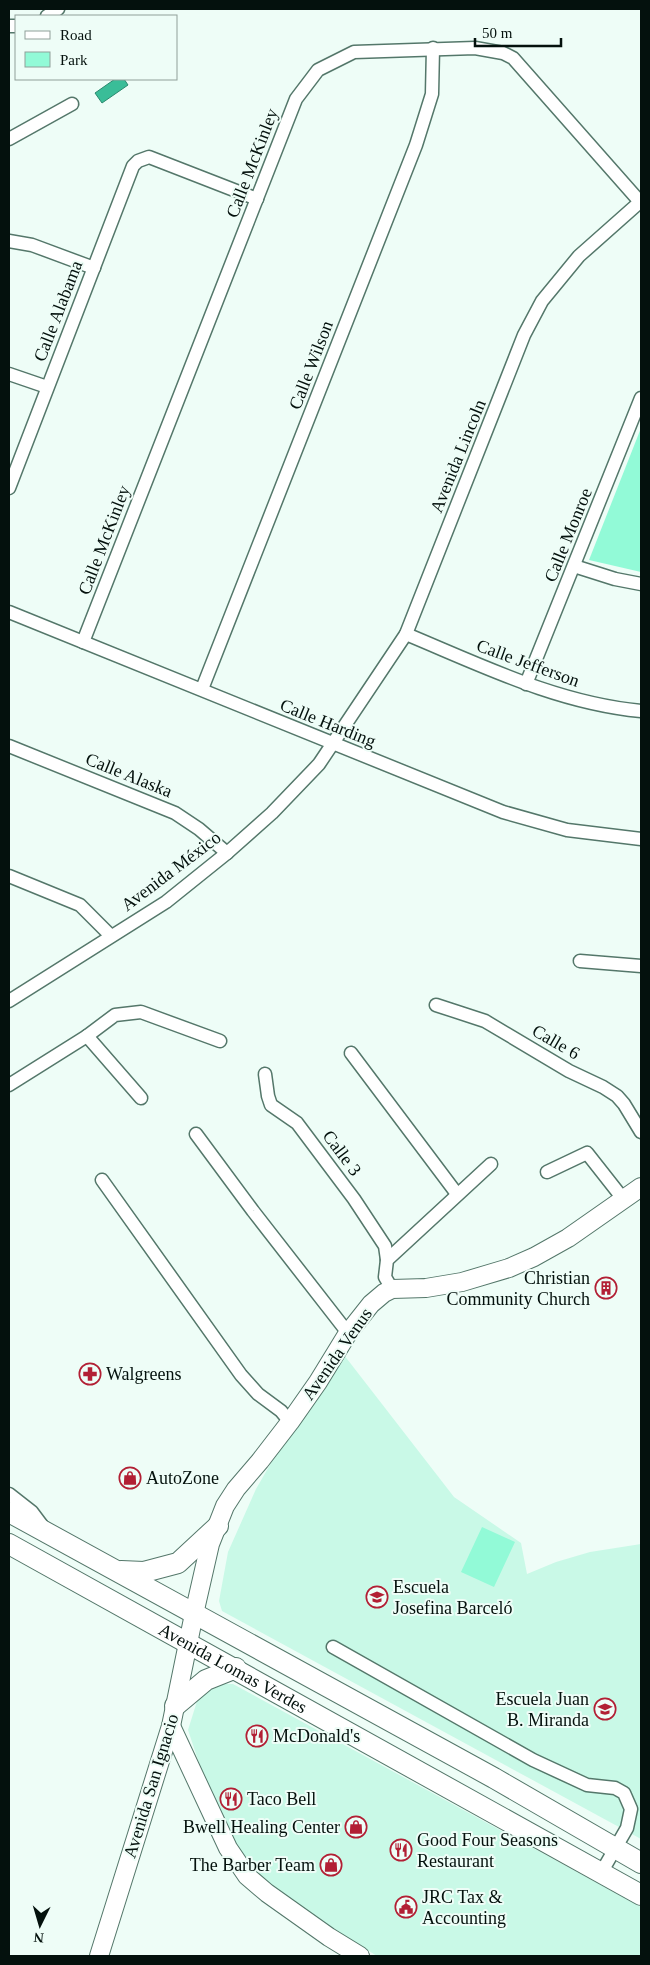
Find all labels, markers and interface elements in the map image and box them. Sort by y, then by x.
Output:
legend [15,15,178,80]
scale bar [475,15,561,47]
text: 50 m [482,25,513,41]
text: Road [60,27,92,43]
text: Park [60,52,88,68]
street label: Calle McKinley [222,106,282,220]
street label: Calle Alabama [30,258,86,364]
street label: Calle Wilson [285,318,337,412]
street label: Avenida Lincoln [426,397,490,515]
street label: Calle McKinley [74,483,134,597]
street label: Calle Monroe [540,485,596,585]
street label: Calle Jefferson [474,635,582,691]
street label: Calle Harding [277,695,379,751]
street label: Calle Alaska [83,749,175,801]
street label: Avenida México [117,827,225,915]
street label: Calle 6 [529,1020,583,1064]
street label: Calle 3 [319,1126,365,1180]
place label: Christian Community Church [447,1268,590,1309]
building icon: Christian Community Church [594,1276,618,1300]
street label: Avenida Venus [298,1304,376,1404]
pharmacy icon: Walgreens [78,1362,102,1386]
place label: Walgreens [106,1364,182,1384]
shop icon: AutoZone [118,1466,142,1490]
place label: AutoZone [146,1468,219,1488]
place label: Escuela Josefina Barceló [393,1577,512,1618]
school or university icon: Escuela Josefina Barceló [365,1585,389,1609]
street label: Avenida Lomas Verdes [155,1619,310,1717]
place label: Escuela Juan B. Miranda [496,1689,589,1730]
school or university icon: Escuela Juan B. Miranda [593,1697,617,1721]
street label: Avenida San Ignacio [120,1712,182,1860]
restaurant icon: McDonald's [245,1724,269,1748]
place label: McDonald's [273,1726,360,1746]
restaurant icon: Taco Bell [219,1787,243,1811]
place label: Taco Bell [247,1789,316,1809]
shop icon: Bwell Healing Center [344,1815,368,1839]
place label: Bwell Healing Center [183,1817,340,1837]
place label: Good Four Seasons Restaurant [417,1830,558,1871]
restaurant icon: Good Four Seasons Restaurant [389,1838,413,1862]
shop icon: The Barber Team [319,1853,343,1877]
place label: The Barber Team [190,1855,315,1875]
place label: JRC Tax & Accounting [422,1887,506,1928]
public building icon: JRC Tax & Accounting [394,1895,418,1919]
north arrow [15,1900,65,1950]
text: N [33,1930,45,1945]

